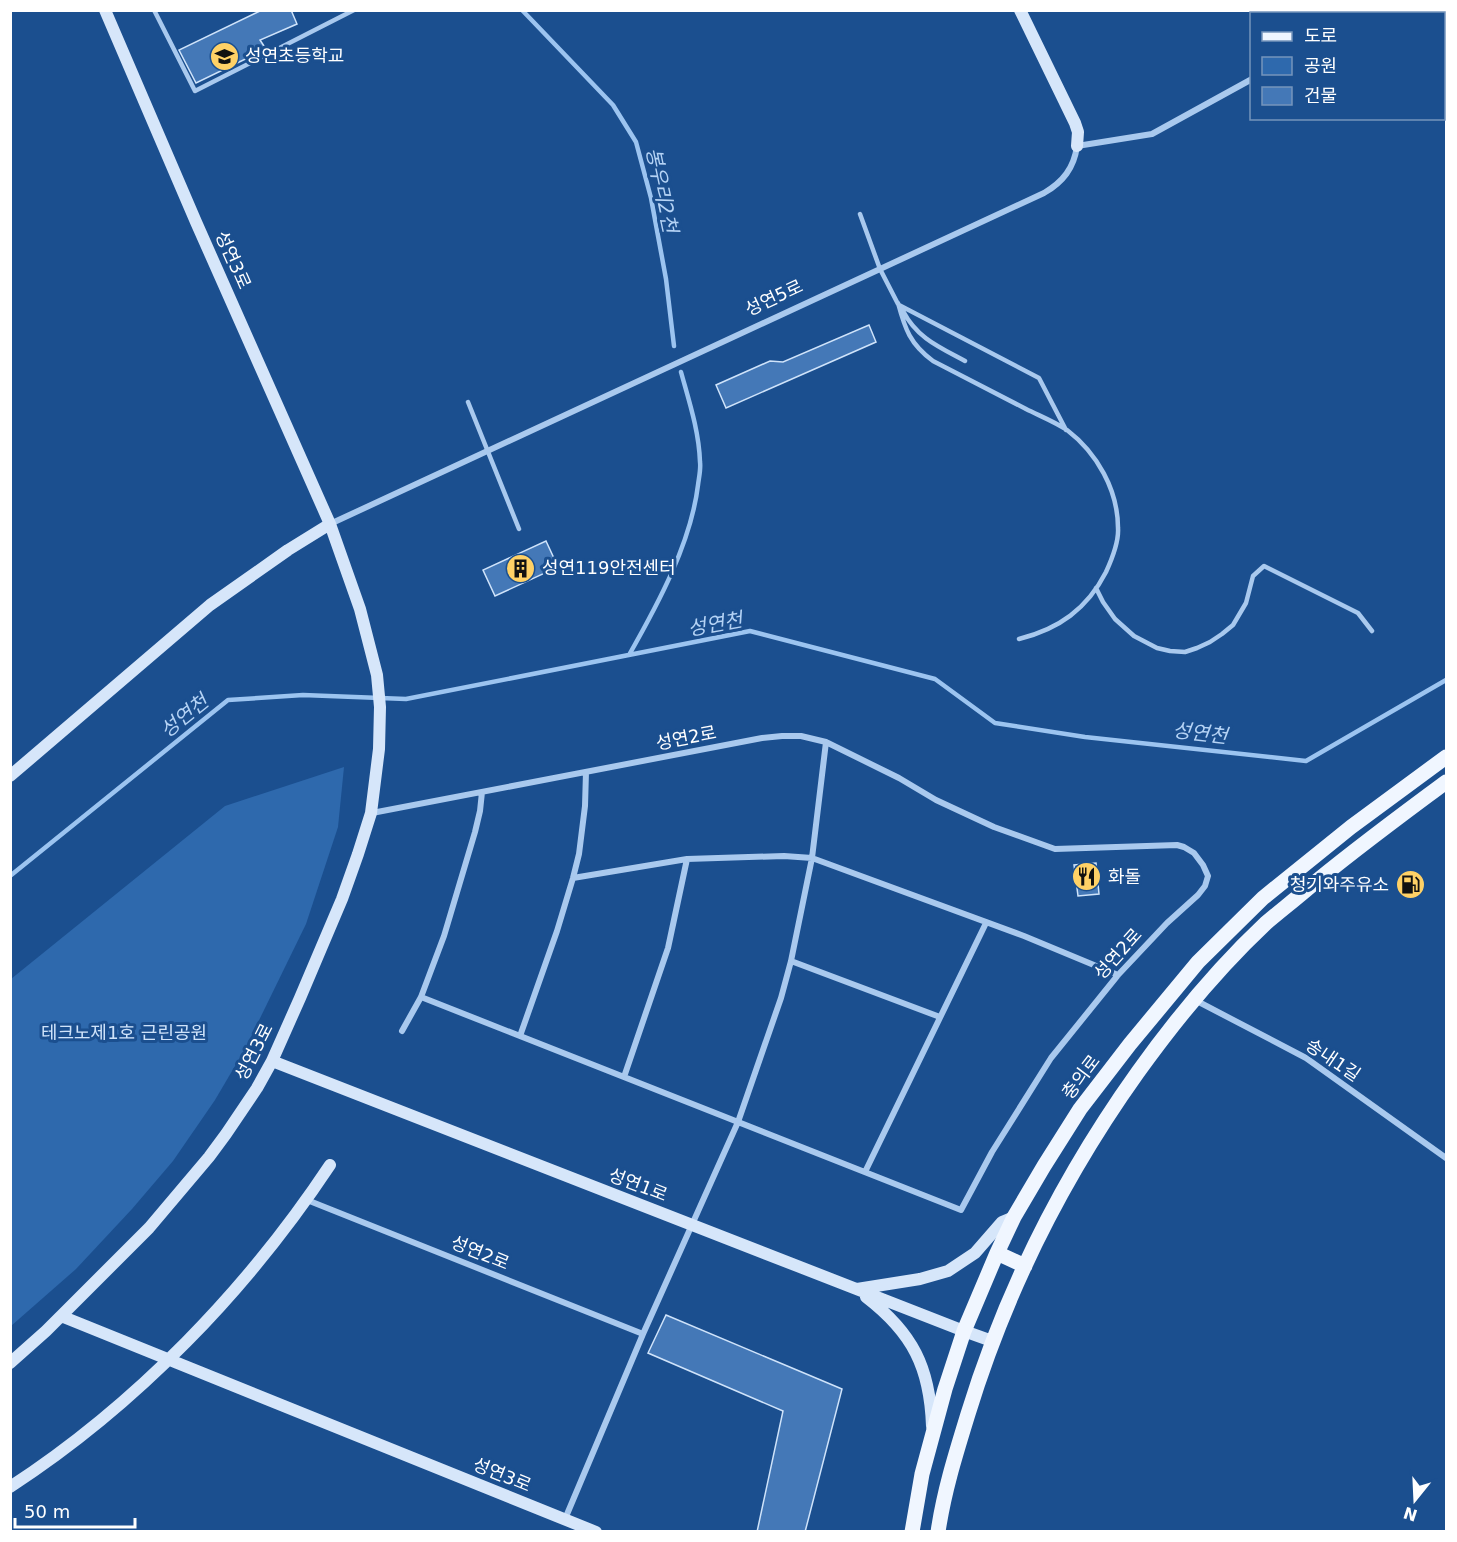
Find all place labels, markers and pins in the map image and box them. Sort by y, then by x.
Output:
school or university icon: 성연초등학교 [208,40,240,72]
place label: 성연초등학교 [245,45,344,66]
building icon: 성연119안전센터 [505,552,537,584]
place label: 성연119안전센터 [542,557,676,578]
restaurant icon: 화돌 [1071,861,1103,893]
place label: 화돌 [1108,866,1141,887]
fuel station icon: 청기와주유소 [1394,869,1426,901]
place label: 청기와주유소 [1290,874,1389,895]

